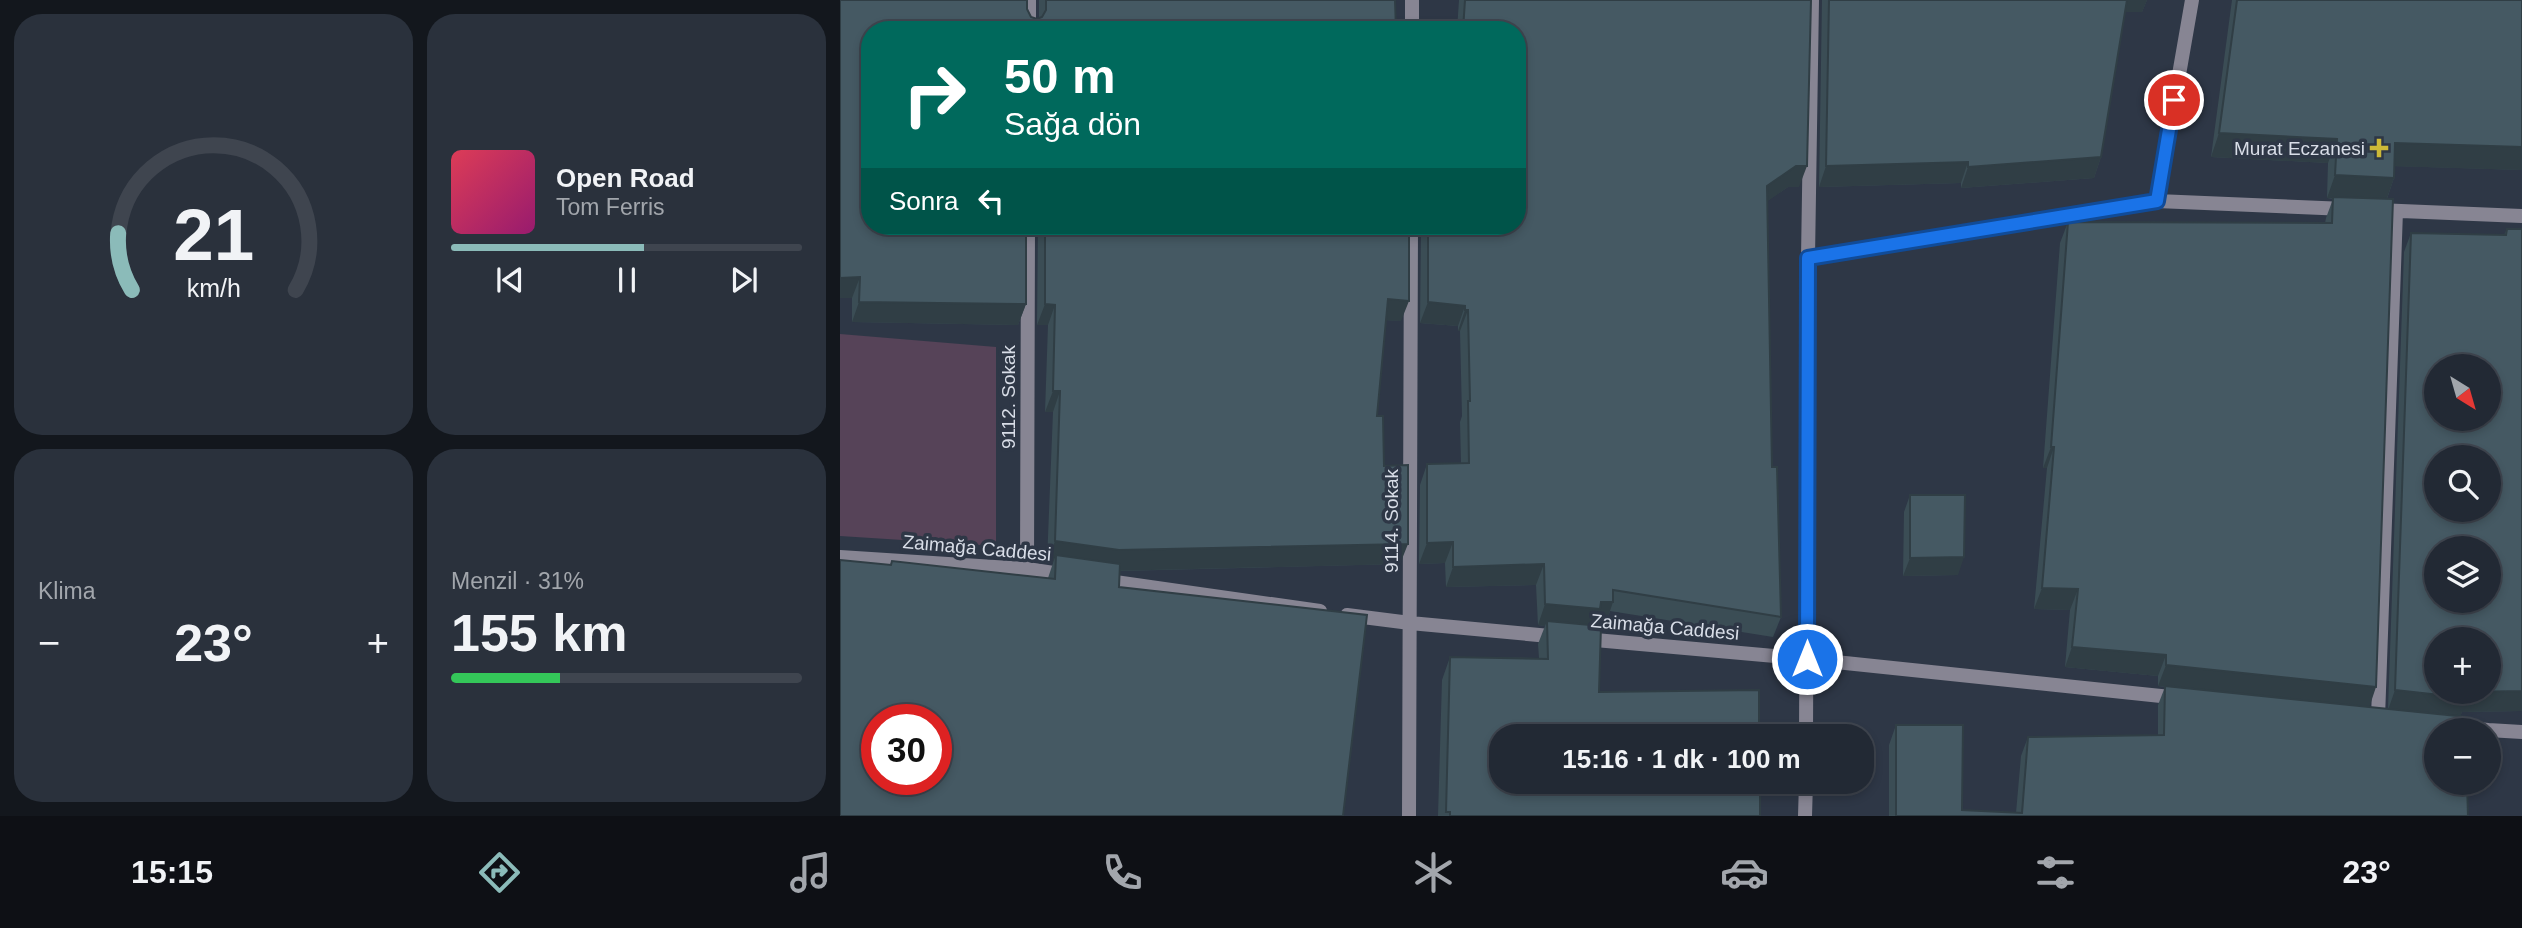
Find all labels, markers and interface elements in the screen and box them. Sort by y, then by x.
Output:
icon: right [889,49,980,140]
text: 50 m [1004,49,1116,103]
pin [2144,70,2204,130]
icon: arrive [2155,81,2193,119]
text: Sağa dön [1004,106,1141,142]
place label: Murat Eczanesi [2234,138,2365,159]
marker: Murat Eczanesi [2371,140,2387,156]
text: Open Road [556,163,695,193]
icon: left [972,182,1010,220]
text: Sonra [889,186,958,216]
text: Tom Ferris [556,194,665,220]
text: 21 [173,195,254,276]
icon: previous [491,261,529,299]
icon: pause [608,261,646,299]
icon: next [725,261,763,299]
text: km/h [186,274,241,302]
street label: 9112. Sokak [998,344,1019,449]
north arrow [2424,354,2501,430]
map controls [2424,354,2501,795]
button: search [2424,445,2501,522]
street label: 9114. Sokak [1381,468,1402,573]
street label: Zaimağa Caddesi [902,531,1052,565]
button: layers [2424,536,2501,613]
text: Menzil · 31% [451,568,584,594]
text: Klima [38,578,96,604]
text: 155 km [451,604,627,662]
street label: Zaimağa Caddesi [1590,610,1740,644]
text: 23° [174,614,253,672]
text: − [38,622,60,664]
text: + [367,622,389,664]
position arrow [1770,622,1844,696]
button: + [2424,627,2501,704]
speed limit sign: 30 [861,704,952,795]
button: − [2424,718,2501,795]
text: 15:16 · 1 dk · 100 m [1562,744,1801,774]
icon: directions [475,848,524,897]
icon: music [786,848,835,897]
icon: phone [1098,848,1147,897]
icon: climate [1409,848,1458,897]
icon: car [1720,848,1769,897]
icon: filters [2031,848,2080,897]
text: 15:15 [131,854,213,890]
text: 23° [2342,854,2391,890]

